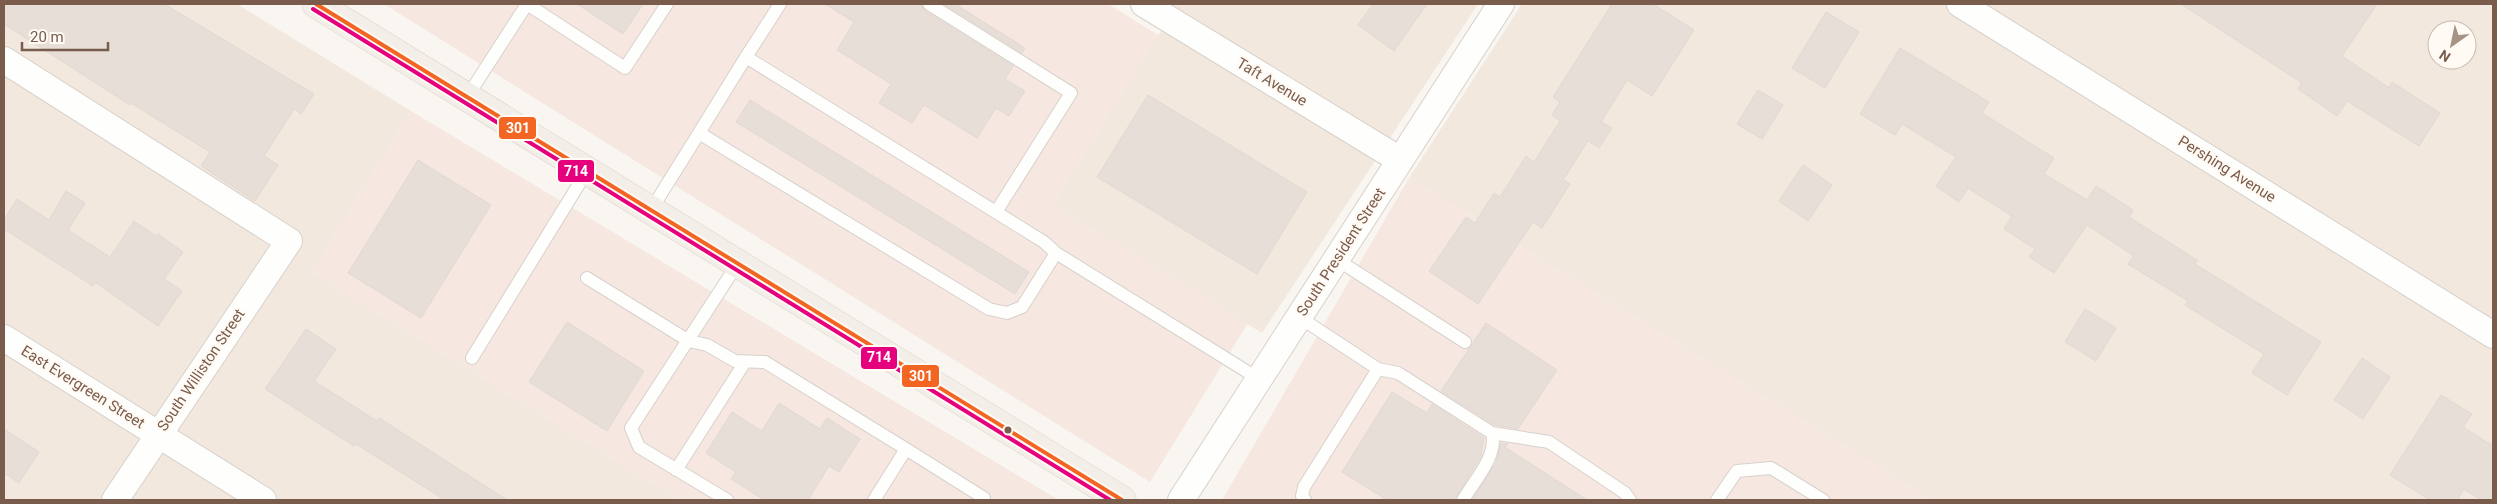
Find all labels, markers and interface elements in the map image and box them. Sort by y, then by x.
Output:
scale bar [22,20,109,52]
north arrow [2427,20,2477,70]
text: 20 m [30,28,64,46]
text: N [2436,46,2453,65]
street label: Taft Avenue [1233,54,1311,110]
line badge: 301 [498,116,537,140]
text: 301 [506,120,530,136]
street label: Pershing Avenue [2175,132,2279,206]
line badge: 714 [557,159,595,183]
text: 714 [564,163,588,179]
street label: South President Street [1293,184,1389,320]
street label: South Williston Street [154,306,249,434]
street label: East Evergreen Street [18,342,148,432]
line badge: 714 [860,346,898,370]
text: 714 [867,349,891,365]
line badge: 301 [901,364,940,388]
text: 301 [909,368,933,384]
unlabelled marker [1003,425,1013,435]

